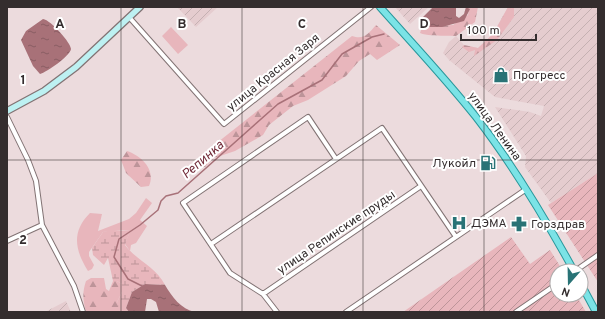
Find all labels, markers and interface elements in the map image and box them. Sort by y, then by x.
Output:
scale bar [461,16,536,42]
text: A [55,17,65,33]
text: B [178,17,187,33]
text: C [298,17,306,33]
text: D [419,17,429,33]
text: 100 m [467,23,500,39]
street label: улица Красная Заря [224,30,323,115]
shop icon: Прогресс [492,66,510,84]
place label: Прогресс [513,68,565,84]
text: 1 [20,73,26,89]
street label: улица Ленина [464,89,524,164]
water label: Репинка [179,138,228,183]
fuel station icon: Лукойл [479,154,497,172]
place label: Лукойл [432,156,476,172]
street label: улица Репинские пруды [274,187,399,278]
hospital icon: ДЭМА [450,214,468,232]
pharmacy icon: Горздрав [510,215,528,233]
place label: ДЭМА [471,216,507,232]
place label: Горздрав [531,217,585,233]
text: 2 [19,233,27,249]
north arrow [549,263,589,303]
text: N [560,284,572,299]

